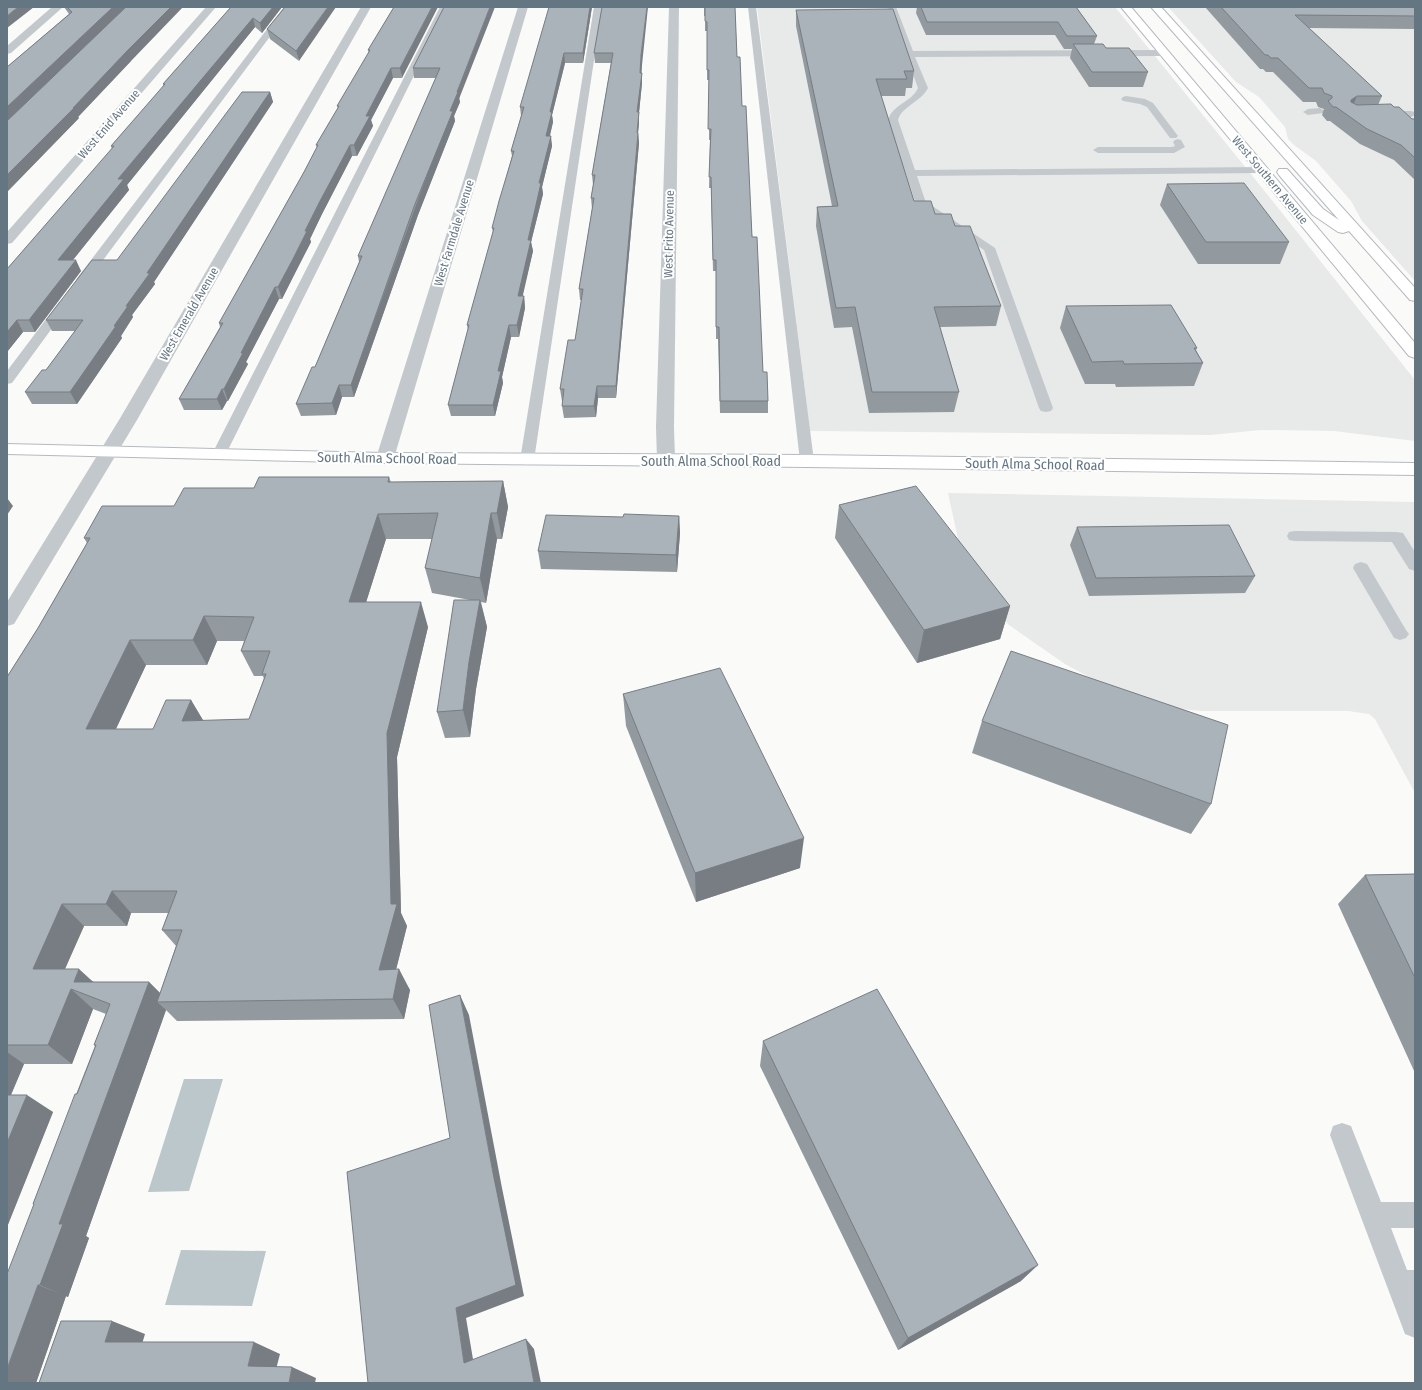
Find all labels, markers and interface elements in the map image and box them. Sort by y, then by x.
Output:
street label: West Enid Avenue [75,87,143,161]
street label: West Southern Avenue [1229,133,1311,227]
street label: West Farmdale Avenue [431,178,477,288]
street label: West Frito Avenue [661,190,677,278]
street label: West Emerald Avenue [157,265,221,363]
street label: South Alma School Road [317,449,457,468]
street label: South Alma School Road [641,453,781,470]
street label: South Alma School Road [965,455,1105,474]

